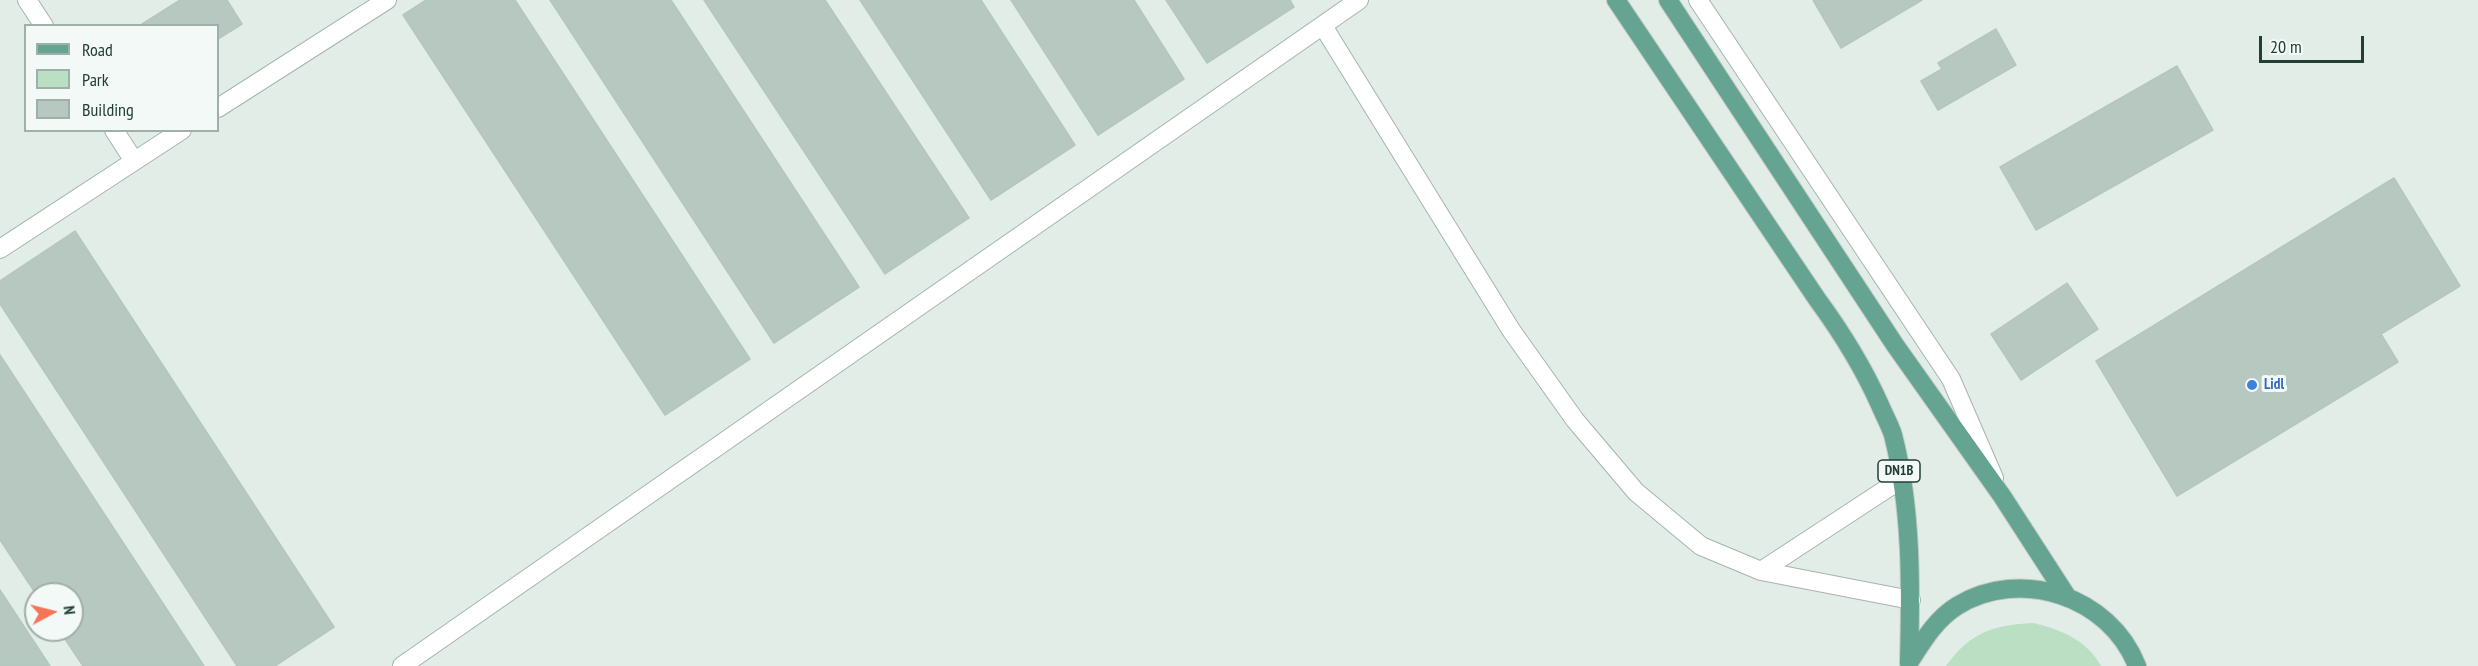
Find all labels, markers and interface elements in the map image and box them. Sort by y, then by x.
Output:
legend [24,24,219,132]
scale bar [2262,24,2367,62]
text: 20 m [2270,35,2302,58]
text: Road [82,38,113,61]
text: Park [82,68,109,91]
text: Building [82,98,134,121]
place label: Lidl [2264,376,2284,394]
marker: Lidl [2245,378,2259,392]
road number: DN1B [1878,460,1920,482]
north arrow [24,582,84,642]
text: N [59,605,80,616]

